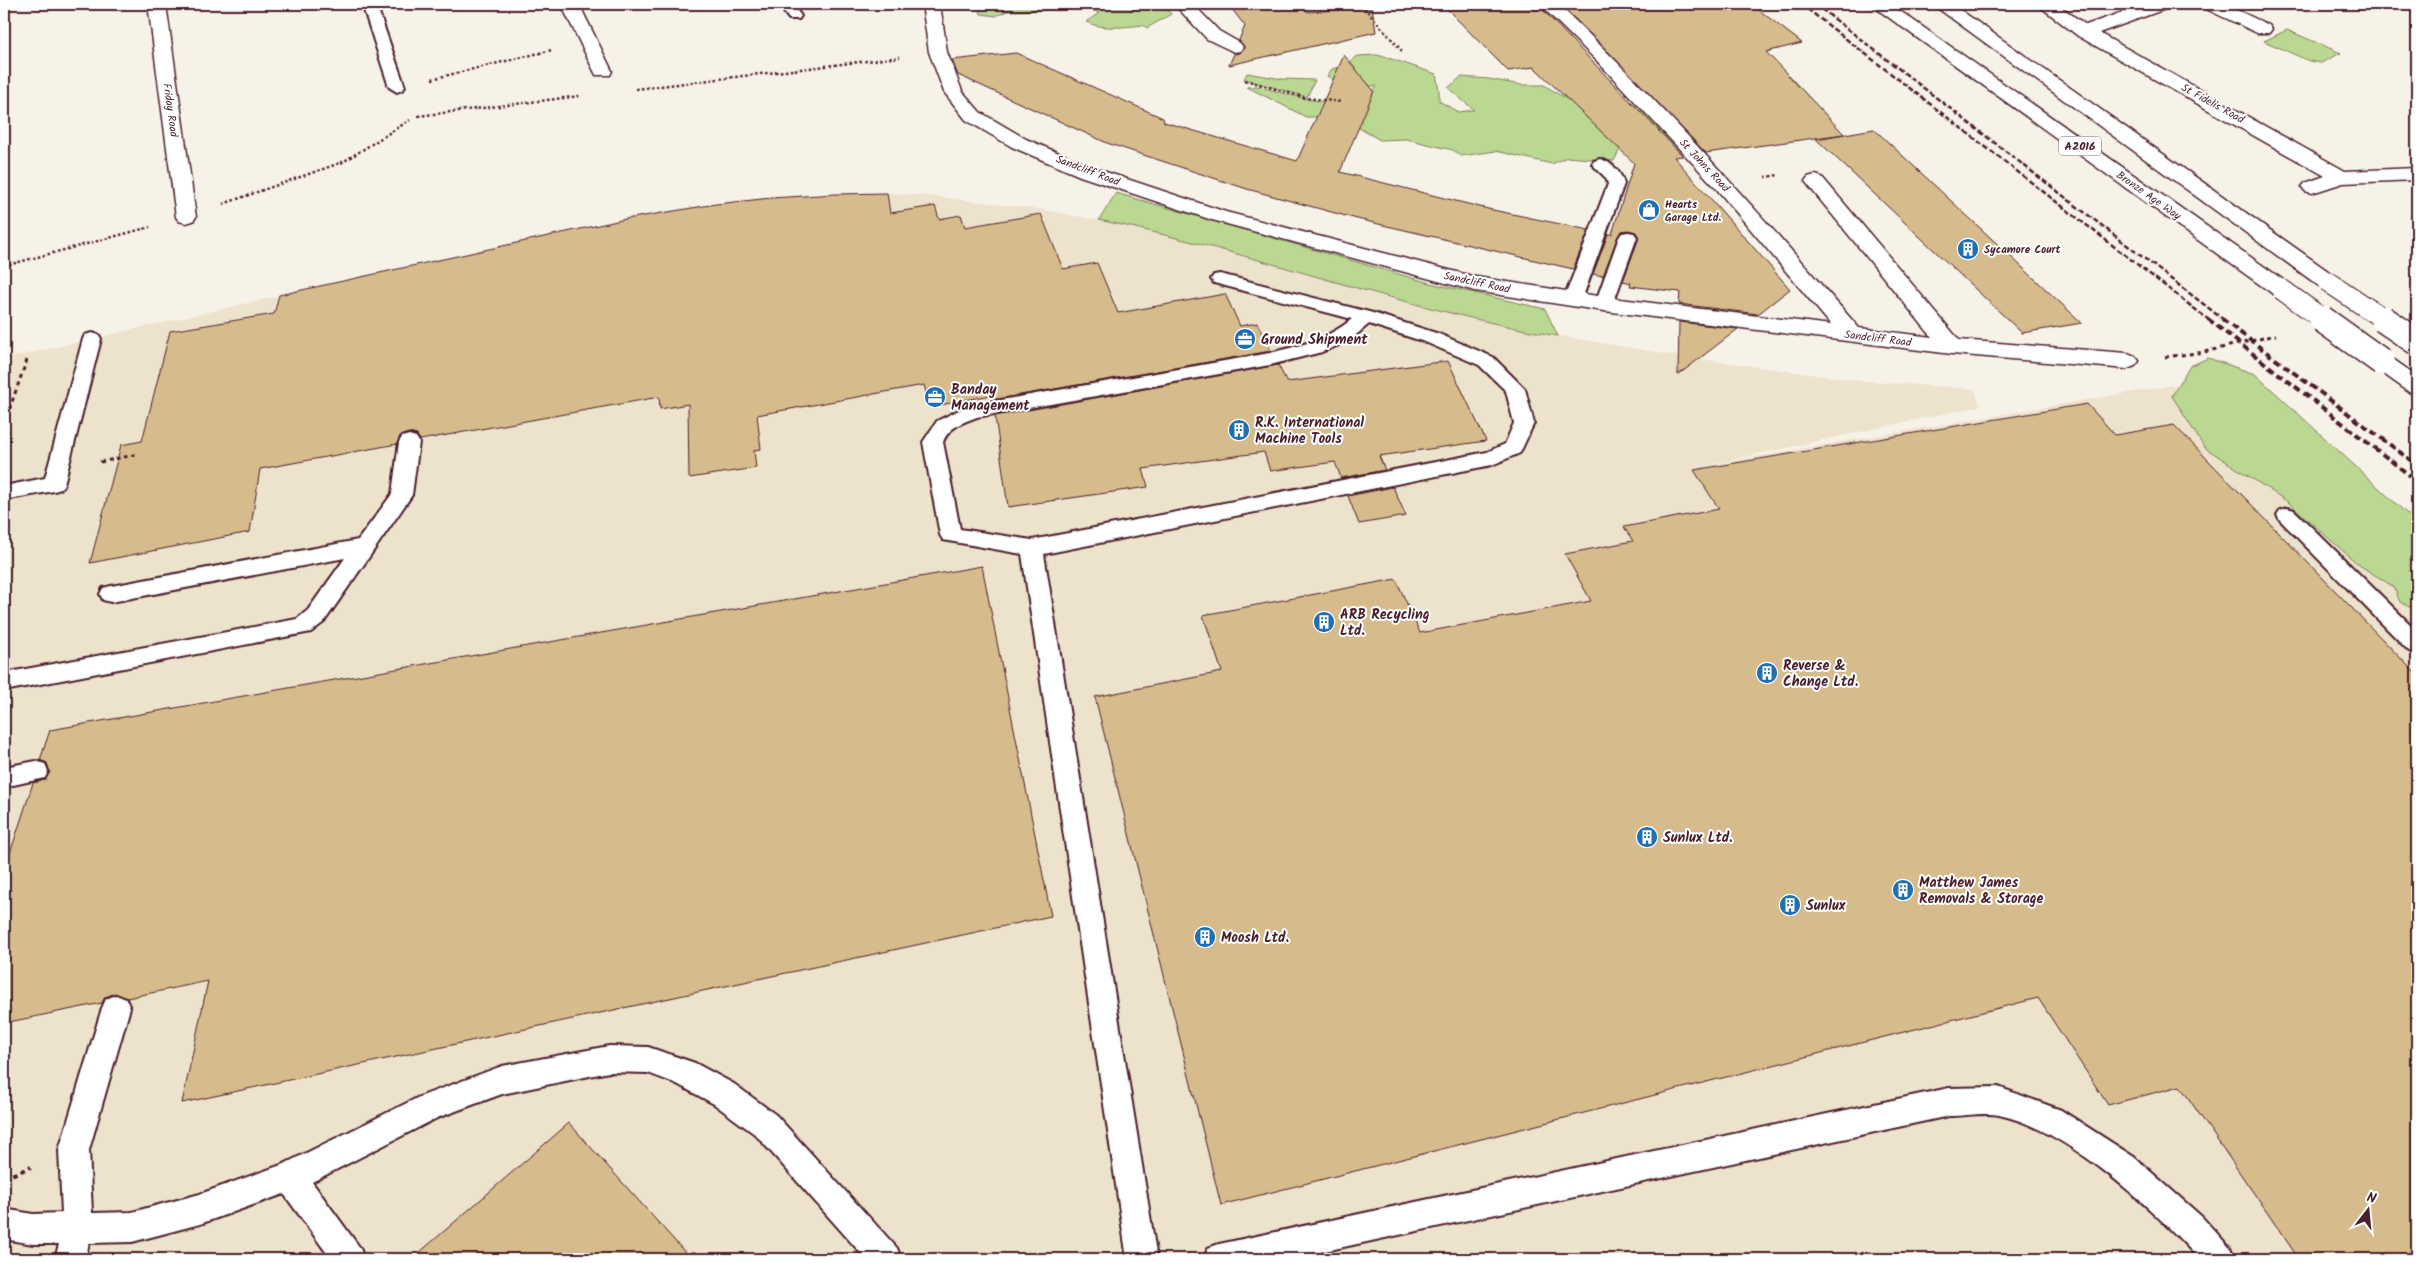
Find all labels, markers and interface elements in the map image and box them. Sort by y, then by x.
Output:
street label: St Fidelis Road [2178,79,2248,129]
street label: Friday Road [157,82,183,139]
street label: St Johns Road [1675,135,1734,197]
road number: A2016 [2059,136,2101,156]
street label: Sandcliff Road [1053,150,1123,192]
street label: Bronze Age Way [2112,167,2185,225]
place label: Hearts Garage Ltd. [1665,196,1722,227]
shop icon: Hearts Garage Ltd. [1637,198,1661,222]
building icon: Sycamore Court [1956,237,1980,261]
place label: Sycamore Court [1984,241,2062,259]
street label: Sandcliff Road [1442,267,1512,299]
street label: Sandcliff Road [1843,326,1913,352]
office icon: Ground Shipment [1233,327,1257,351]
place label: Ground Shipment [1261,329,1368,351]
place label: Banday Management [951,379,1030,417]
office icon: Banday Management [923,385,947,409]
place label: R.K. International Machine Tools [1255,412,1364,450]
building icon: R.K. International Machine Tools [1227,418,1251,442]
place label: ARB Recycling Ltd. [1340,604,1430,642]
building icon: ARB Recycling Ltd. [1312,610,1336,634]
place label: Reverse & Change Ltd. [1783,655,1858,693]
building icon: Reverse & Change Ltd. [1755,661,1779,685]
building icon: Sunlux Ltd. [1635,825,1659,849]
place label: Sunlux Ltd. [1663,827,1733,849]
place label: Matthew James Removals & Storage [1919,872,2044,910]
building icon: Matthew James Removals & Storage [1891,878,1915,902]
building icon: Sunlux [1778,893,1802,917]
place label: Sunlux [1806,895,1846,917]
building icon: Moosh Ltd. [1193,925,1217,949]
place label: Moosh Ltd. [1221,927,1289,949]
north arrow [2344,1186,2394,1236]
text: N [2364,1187,2379,1210]

